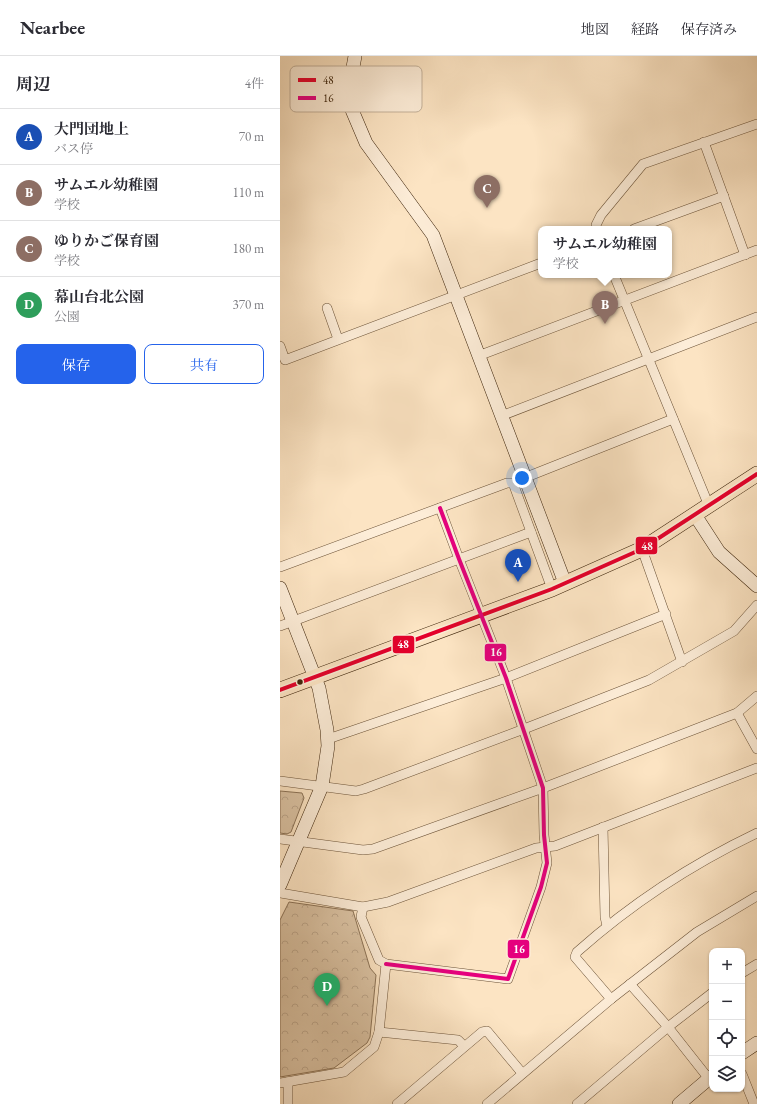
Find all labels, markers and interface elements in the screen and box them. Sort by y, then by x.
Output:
text: Nearbee [20,15,85,40]
text: 地図 [581,20,609,38]
text: 経路 [631,20,659,38]
text: 保存済み [681,20,737,38]
legend [290,66,422,112]
text: 周辺 [16,73,50,95]
text: 48 [323,73,334,87]
text: 4件 [245,75,264,92]
text: 16 [323,91,334,105]
text: 大門団地上 [54,119,129,138]
text: A [24,128,34,145]
text: 70 m [239,128,264,145]
text: バス停 [54,140,93,157]
text: サムエル幼稚園 [54,175,158,194]
pin: C [474,175,500,208]
text: B [25,184,33,201]
text: 110 m [233,184,264,201]
text: 学校 [54,196,80,213]
popup [538,226,672,278]
text: ゆりかご保育園 [54,231,159,250]
text: サムエル幼稚園 [553,234,657,253]
text: C [24,240,34,257]
text: 180 m [233,240,264,257]
text: 学校 [54,252,80,269]
text: 学校 [553,255,579,272]
text: 幕山台北公園 [54,287,144,306]
pin: B [592,291,618,324]
text: D [24,296,34,313]
text: 370 m [233,296,264,313]
text: 公園 [54,308,80,325]
button: 保存 [16,344,136,384]
button: 共有 [144,344,264,384]
your location [512,468,532,488]
line badge: 48 [635,536,658,555]
text: 48 [641,539,653,553]
pin: A [505,549,531,582]
line badge: 48 [392,635,415,654]
text: 48 [397,637,409,651]
line badge: 16 [484,643,507,662]
text: 16 [490,645,502,659]
unlabelled marker [295,677,305,687]
line badge: 16 [507,939,530,959]
text: 16 [513,942,525,956]
map controls [709,948,745,1092]
button: + [709,948,745,984]
pin: D [314,973,340,1006]
button: − [709,984,745,1020]
button: locate [709,1020,745,1056]
button: layers [709,1056,745,1092]

